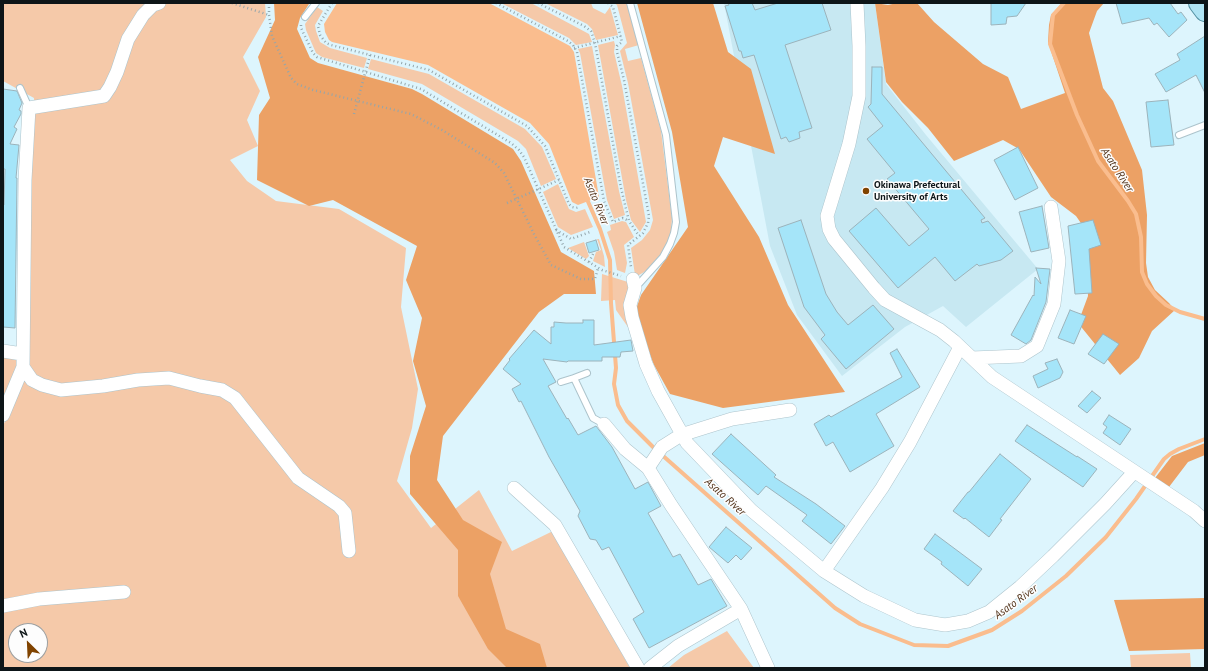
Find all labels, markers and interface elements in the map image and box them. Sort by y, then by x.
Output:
water label: Asato River [1098,145,1136,195]
water label: Asato River [581,175,611,227]
place label: Okinawa Prefectural University of Arts [874,179,960,202]
marker: Okinawa Prefectural University of Arts [861,186,871,196]
water label: Asato River [702,475,748,519]
water label: Asato River [992,582,1040,622]
north arrow [8,623,48,663]
text: N [17,625,30,641]

